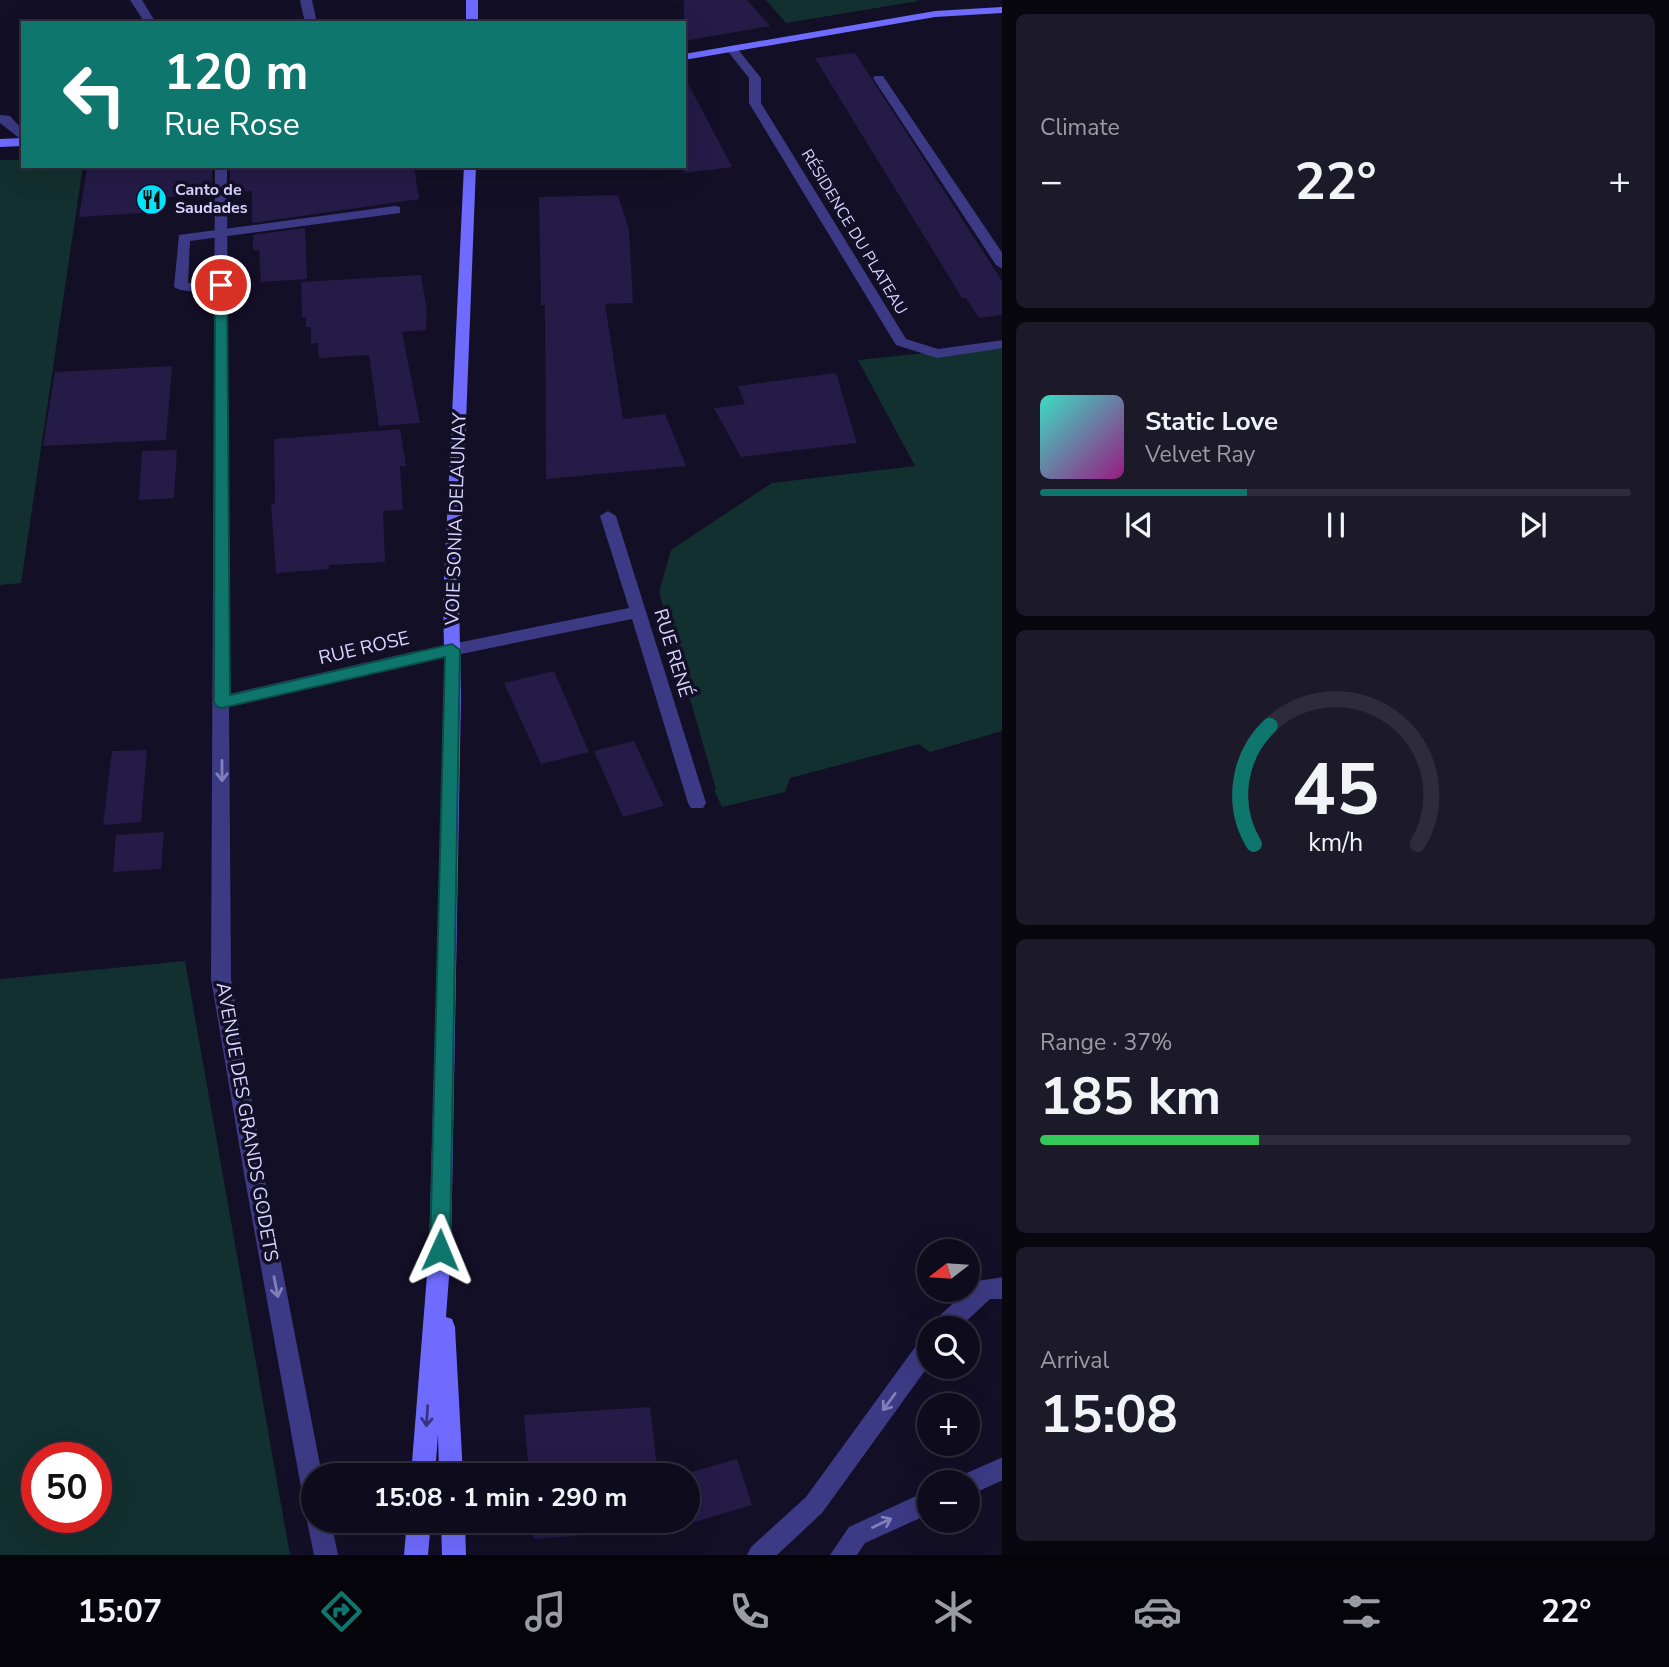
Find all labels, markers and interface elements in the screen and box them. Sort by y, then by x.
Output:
text: 120 m [164,39,308,106]
icon: left [49,49,140,140]
text: Rue Rose [164,103,300,146]
text: Climate [1040,112,1120,143]
street label: RÉSIDENCE DU PLATEAU [796,145,912,319]
text: 22° [1294,146,1377,217]
text: − [1040,156,1063,207]
text: + [1608,156,1631,207]
place label: Canto de Saudades [175,179,248,219]
restaurant icon: Canto de Saudades [135,182,169,216]
pin [191,255,251,315]
icon: arrive [202,266,240,304]
text: Static Love [1145,404,1278,439]
street label: VOIE SONIA DELAUNAY [439,412,473,627]
text: Velvet Ray [1145,439,1255,470]
icon: previous [1120,506,1158,544]
icon: pause [1317,506,1355,544]
icon: next [1514,506,1552,544]
street label: RUE RENÉ [647,605,699,701]
street label: RUE ROSE [316,625,412,671]
text: 45 [1292,740,1379,840]
one-way arrow [215,759,229,782]
text: km/h [1308,825,1363,859]
street label: AVENUE DES GRANDS GODETS [210,980,284,1264]
text: Range · 37% [1040,1027,1172,1058]
text: 185 km [1040,1061,1221,1132]
position arrow [403,1213,477,1287]
north arrow [917,1239,980,1302]
map controls [917,1239,980,1533]
one-way arrow [269,1275,283,1298]
button: search [917,1316,980,1379]
text: Arrival [1040,1345,1109,1376]
text: 15:08 [1040,1379,1178,1450]
one-way arrow [882,1392,896,1411]
button: + [917,1393,980,1456]
one-way arrow [420,1404,433,1427]
speed limit sign: 50 [21,1442,112,1533]
button: − [917,1470,980,1533]
text: 15:08 · 1 min · 290 m [374,1480,627,1515]
one-way arrow [871,1516,892,1529]
icon: directions [317,1587,366,1636]
icon: music [521,1587,570,1636]
icon: phone [725,1587,774,1636]
icon: climate [929,1587,978,1636]
icon: car [1133,1587,1182,1636]
icon: filters [1337,1587,1386,1636]
text: 15:07 [77,1590,162,1633]
text: 22° [1541,1590,1591,1633]

